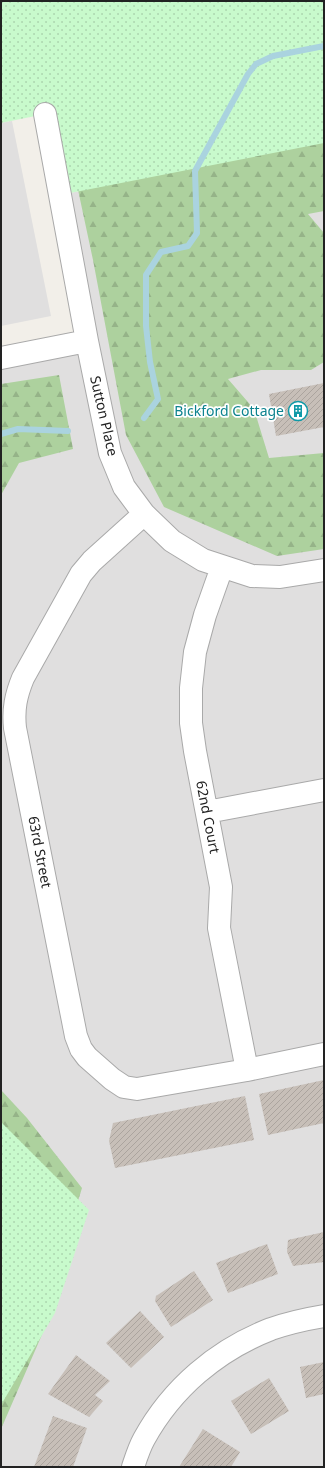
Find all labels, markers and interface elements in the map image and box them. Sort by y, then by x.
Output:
street label: Sutton Place [86,374,123,458]
building icon: Bickford Cottage [287,400,309,422]
place label: Bickford Cottage [174,401,284,420]
street label: 62nd Court [192,779,225,855]
street label: 63rd Street [24,814,57,889]

